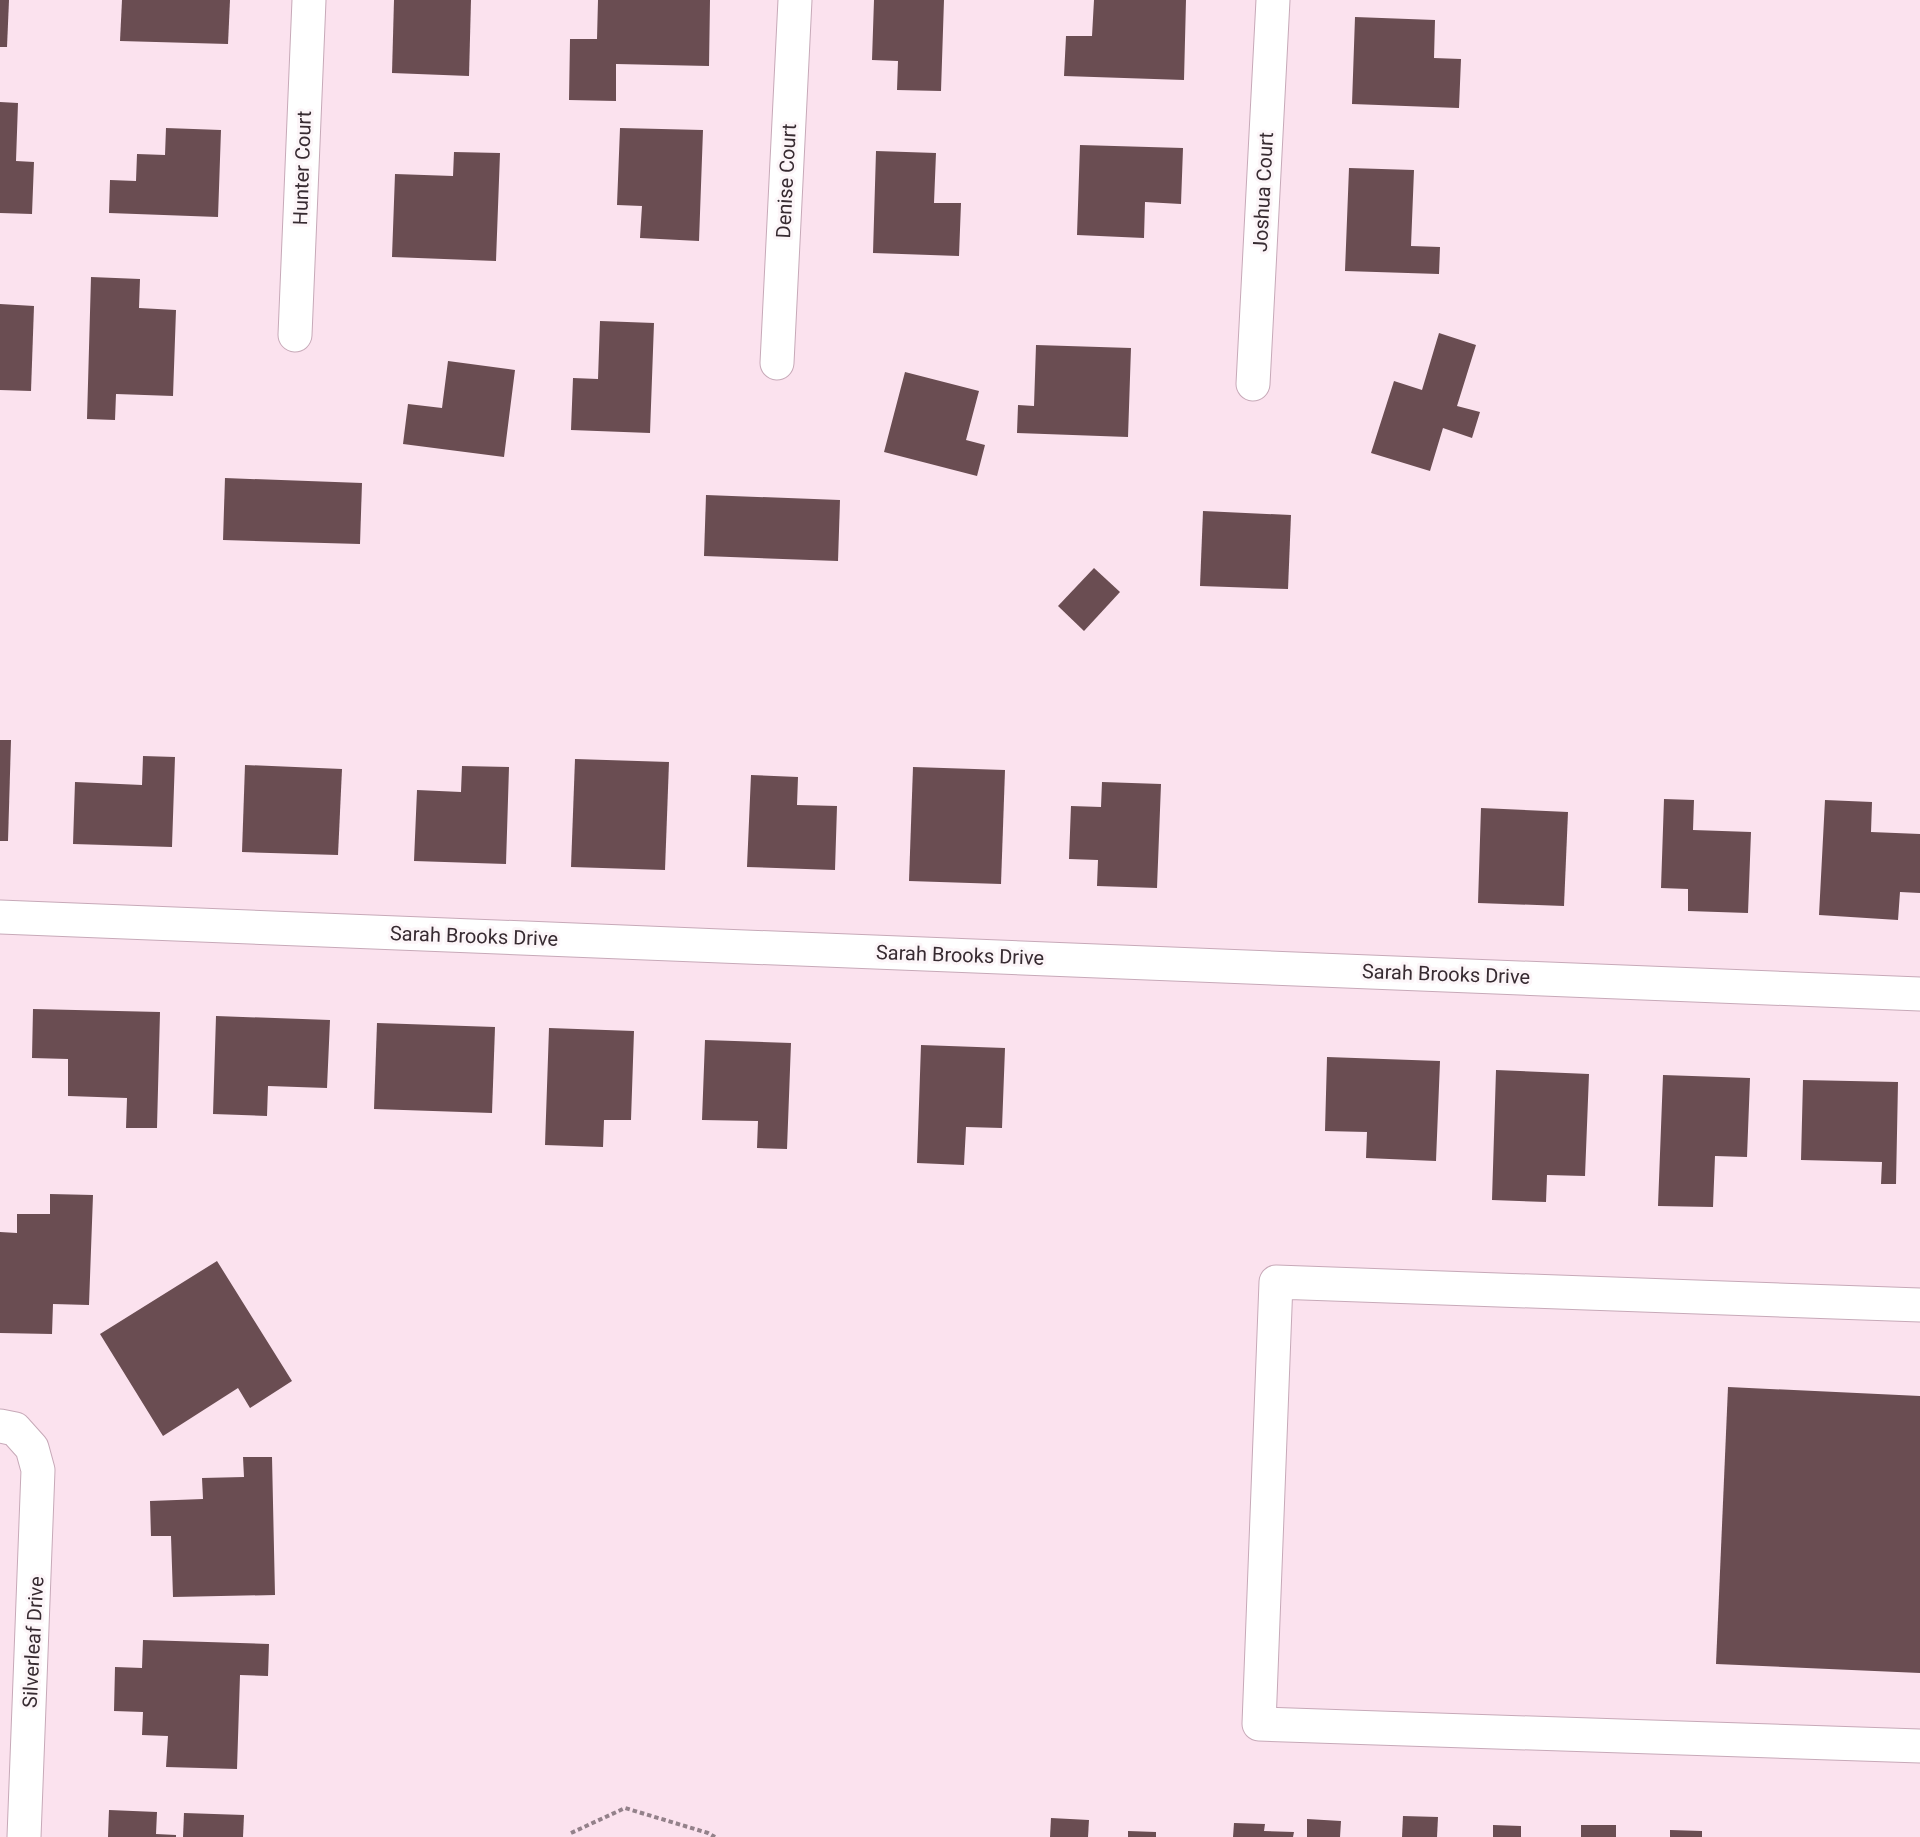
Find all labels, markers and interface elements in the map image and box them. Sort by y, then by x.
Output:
street label: Hunter Court [288,110,316,226]
street label: Denise Court [771,123,801,239]
street label: Joshua Court [1248,132,1278,252]
street label: Sarah Brooks Drive [390,921,558,951]
street label: Sarah Brooks Drive [876,940,1044,970]
street label: Sarah Brooks Drive [1362,959,1530,989]
street label: Silverleaf Drive [18,1576,48,1708]

